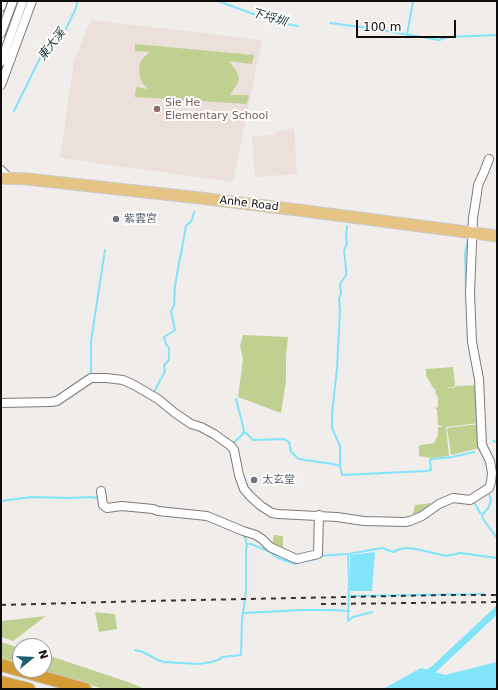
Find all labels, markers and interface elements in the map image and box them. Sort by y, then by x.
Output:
water label: 下埒圳 [250,6,288,30]
scale bar [358,12,458,38]
text: 100 m [363,20,401,34]
water label: 東大溪 [35,26,69,64]
place label: Sie He Elementary School [165,96,268,122]
marker: Sie He Elementary School [152,104,162,114]
street label: Anhe Road [219,194,279,214]
place label: 紫雲宮 [124,212,157,226]
marker: 紫雲宮 [111,214,121,224]
place label: 太玄堂 [262,473,295,487]
marker: 太玄堂 [249,475,259,485]
north arrow [12,638,52,678]
text: N [35,648,51,661]

